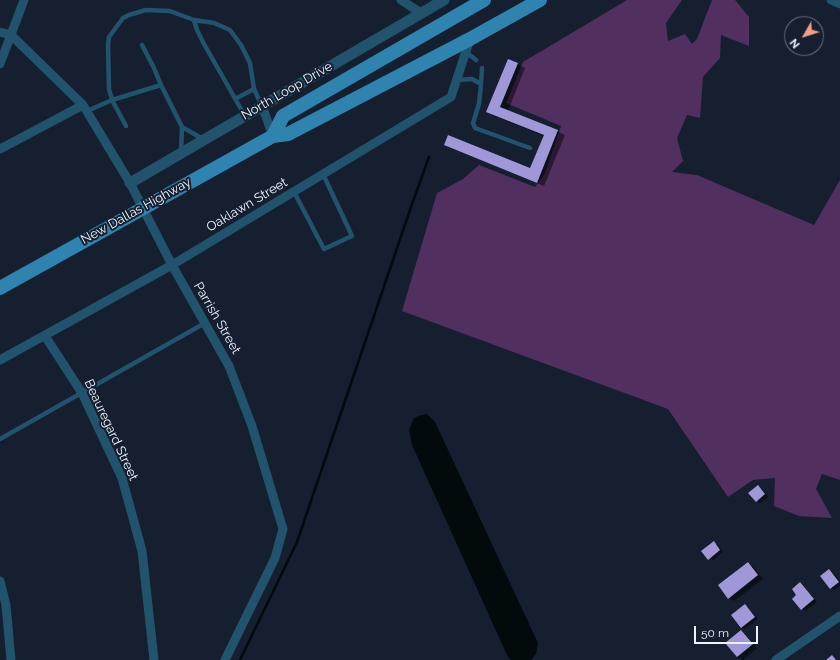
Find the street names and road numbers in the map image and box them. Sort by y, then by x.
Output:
street label: North Loop Drive [239,59,335,123]
street label: New Dallas Highway [78,174,194,248]
street label: Oaklawn Street [204,175,290,235]
street label: Parrish Street [190,279,244,357]
street label: Beauregard Street [81,377,141,483]

